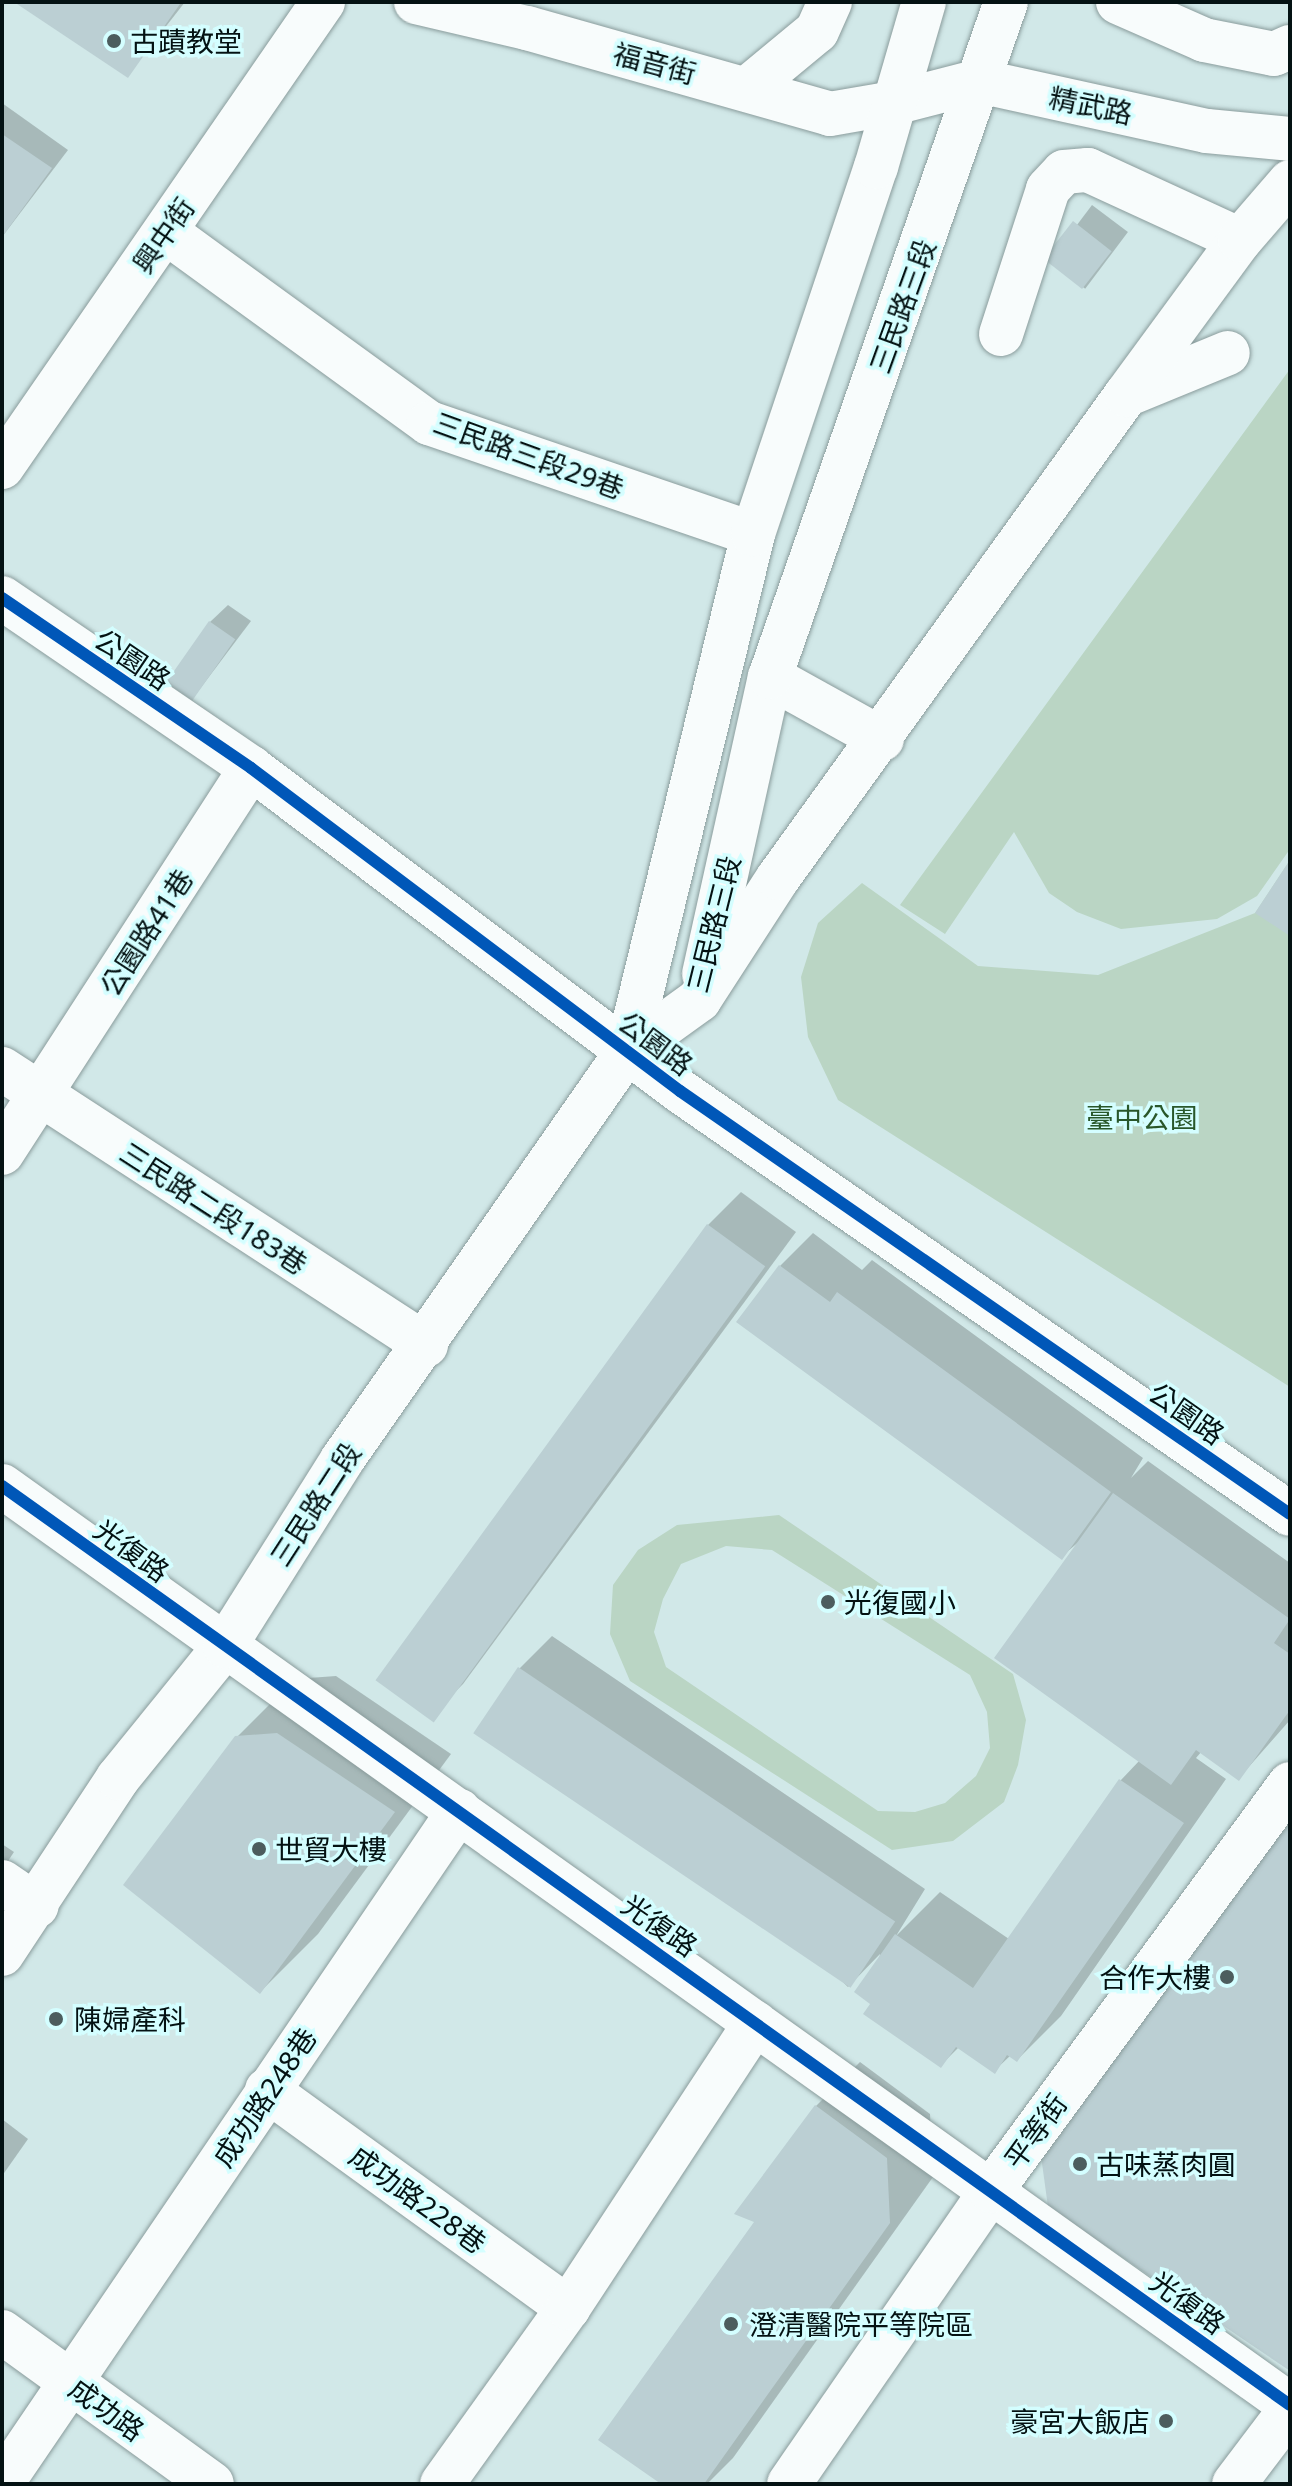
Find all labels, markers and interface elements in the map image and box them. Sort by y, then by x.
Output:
place label: 古蹟教堂 [130,24,242,58]
marker: 古蹟教堂 [105,32,123,50]
street label: 福音街 [610,36,700,90]
street label: 精武路 [1046,80,1136,130]
street label: 興中街 [125,191,201,279]
street label: 三民路三段 [862,234,942,378]
street label: 三民路三段29巷 [429,405,629,505]
street label: 公園路 [89,622,177,696]
street label: 三民路三段 [680,852,746,996]
street label: 公園路41巷 [93,862,199,1002]
street label: 公園路 [612,1004,700,1082]
park label: 臺中公園 [1086,1100,1198,1134]
street label: 三民路二段183巷 [114,1135,314,1281]
street label: 公園路 [1143,1375,1231,1451]
street label: 三民路二段 [263,1436,367,1572]
street label: 光復路 [88,1512,176,1588]
place label: 光復國小 [844,1585,956,1619]
marker: 光復國小 [819,1593,837,1611]
place label: 世貿大樓 [275,1832,387,1866]
marker: 世貿大樓 [250,1840,268,1858]
street label: 光復路 [616,1887,704,1963]
place label: 合作大樓 [1099,1960,1211,1994]
marker: 合作大樓 [1218,1968,1236,1986]
place label: 陳婦產科 [74,2002,186,2036]
marker: 陳婦產科 [45,2008,67,2030]
street label: 成功路248巷 [205,2021,323,2173]
street label: 平等街 [997,2087,1073,2175]
street label: 成功路228巷 [343,2138,493,2260]
place label: 古味蒸肉圓 [1096,2147,1236,2181]
marker: 古味蒸肉圓 [1071,2155,1089,2173]
street label: 光復路 [1144,2264,1232,2340]
place label: 澄清醫院平等院區 [749,2307,973,2341]
marker: 澄清醫院平等院區 [720,2313,742,2335]
street label: 成功路 [63,2371,151,2447]
place label: 豪宮大飯店 [1010,2404,1150,2438]
marker: 豪宮大飯店 [1157,2412,1175,2430]

